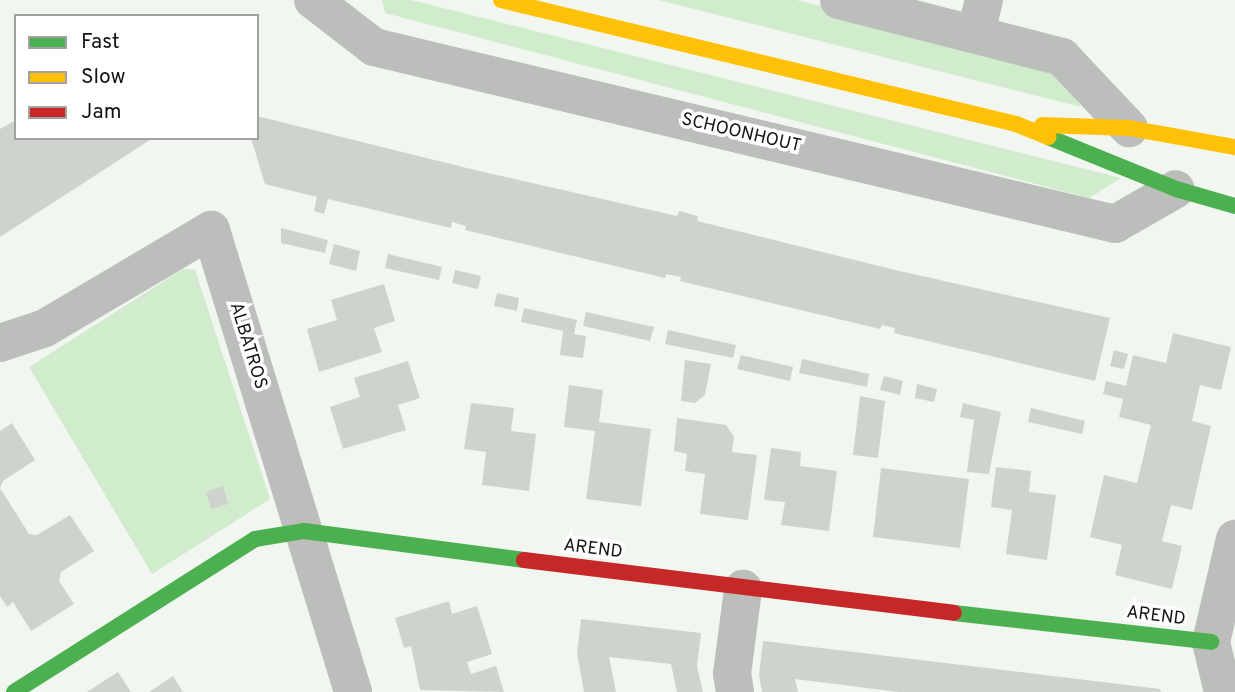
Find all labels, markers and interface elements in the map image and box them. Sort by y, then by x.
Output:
legend [14,14,259,140]
text: Fast [81,29,120,56]
text: Slow [81,64,126,91]
text: Jam [81,99,122,126]
street label: SCHOONHOUT [679,110,803,158]
street label: ALBATROS [224,300,270,392]
street label: AREND [562,536,624,564]
street label: AREND [1125,603,1187,631]

